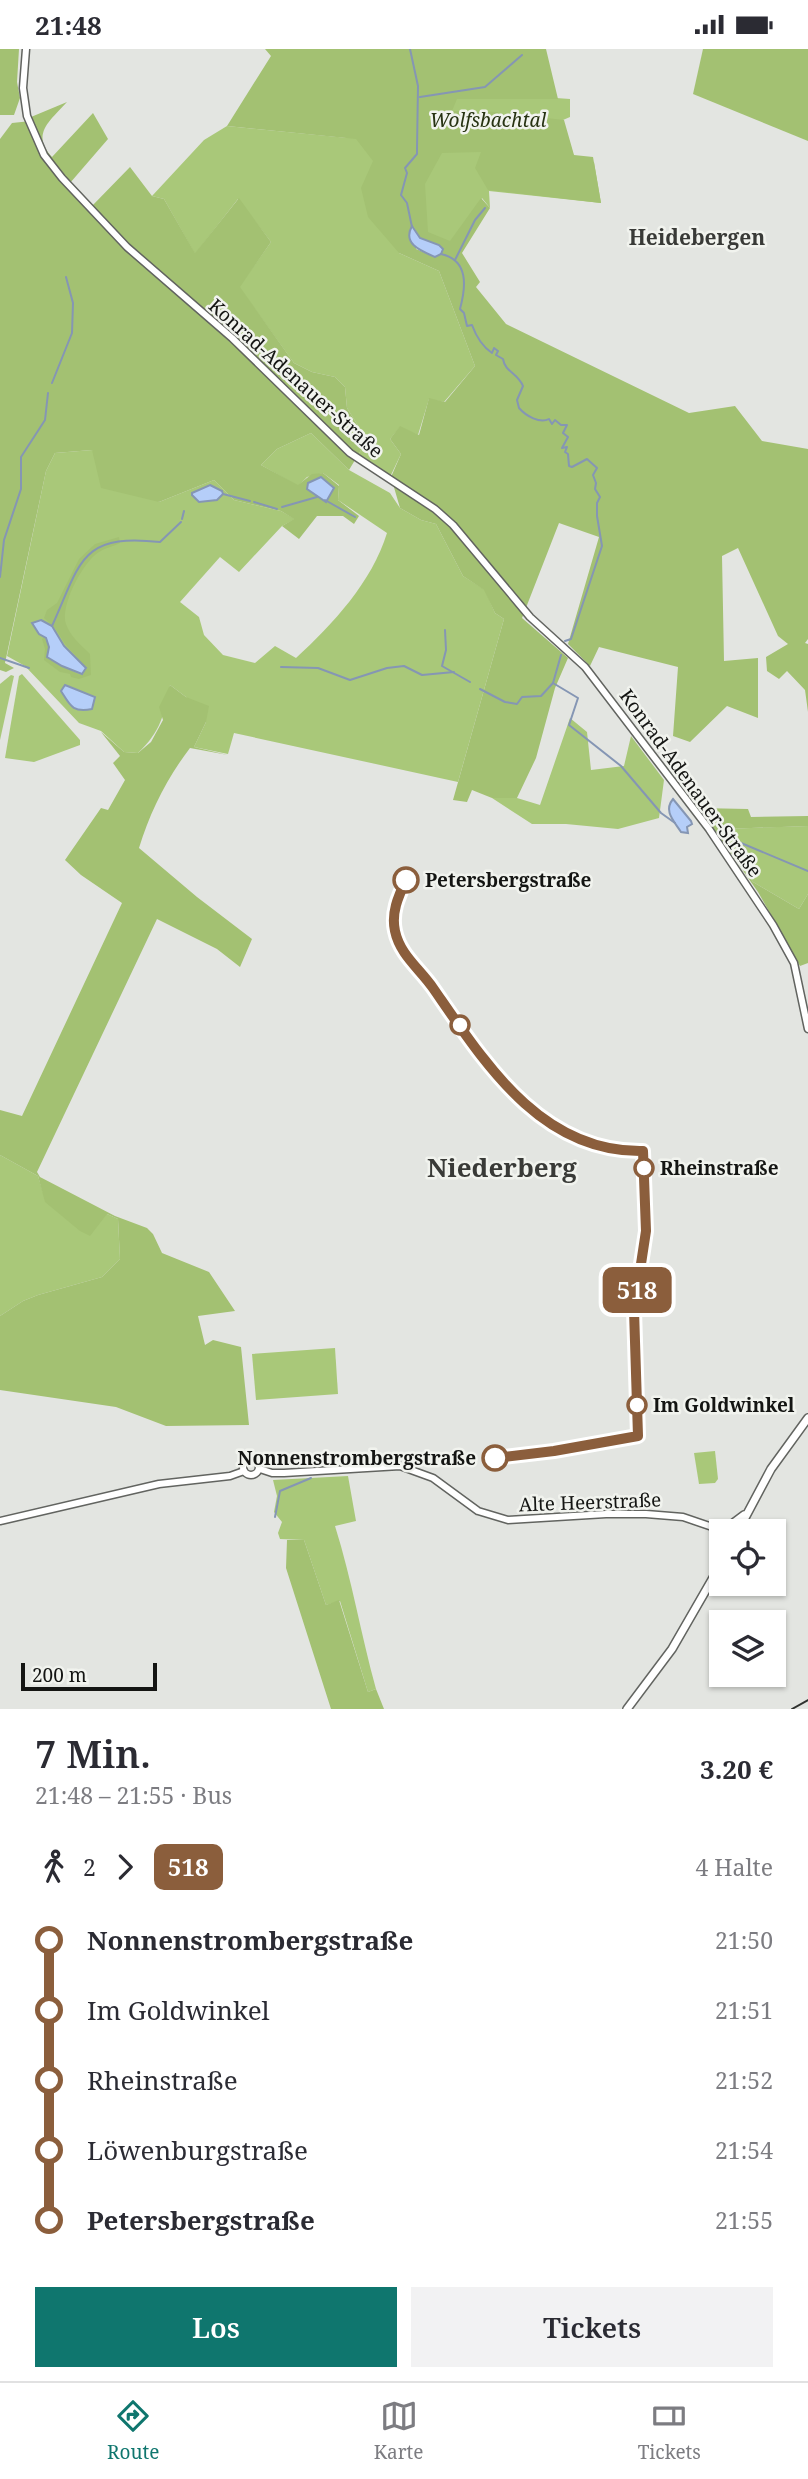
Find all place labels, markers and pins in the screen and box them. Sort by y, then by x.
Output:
marker: Petersbergstraße [393,867,419,893]
place label: Petersbergstraße [425,867,592,893]
unlabelled marker [450,1015,470,1035]
place label: Rheinstraße [660,1155,779,1181]
marker: Rheinstraße [634,1158,654,1178]
place label: Im Goldwinkel [653,1392,795,1418]
marker: Im Goldwinkel [627,1395,647,1415]
place label: Nonnenstrombergstraße [237,1445,476,1471]
marker: Nonnenstrombergstraße [482,1445,508,1471]

